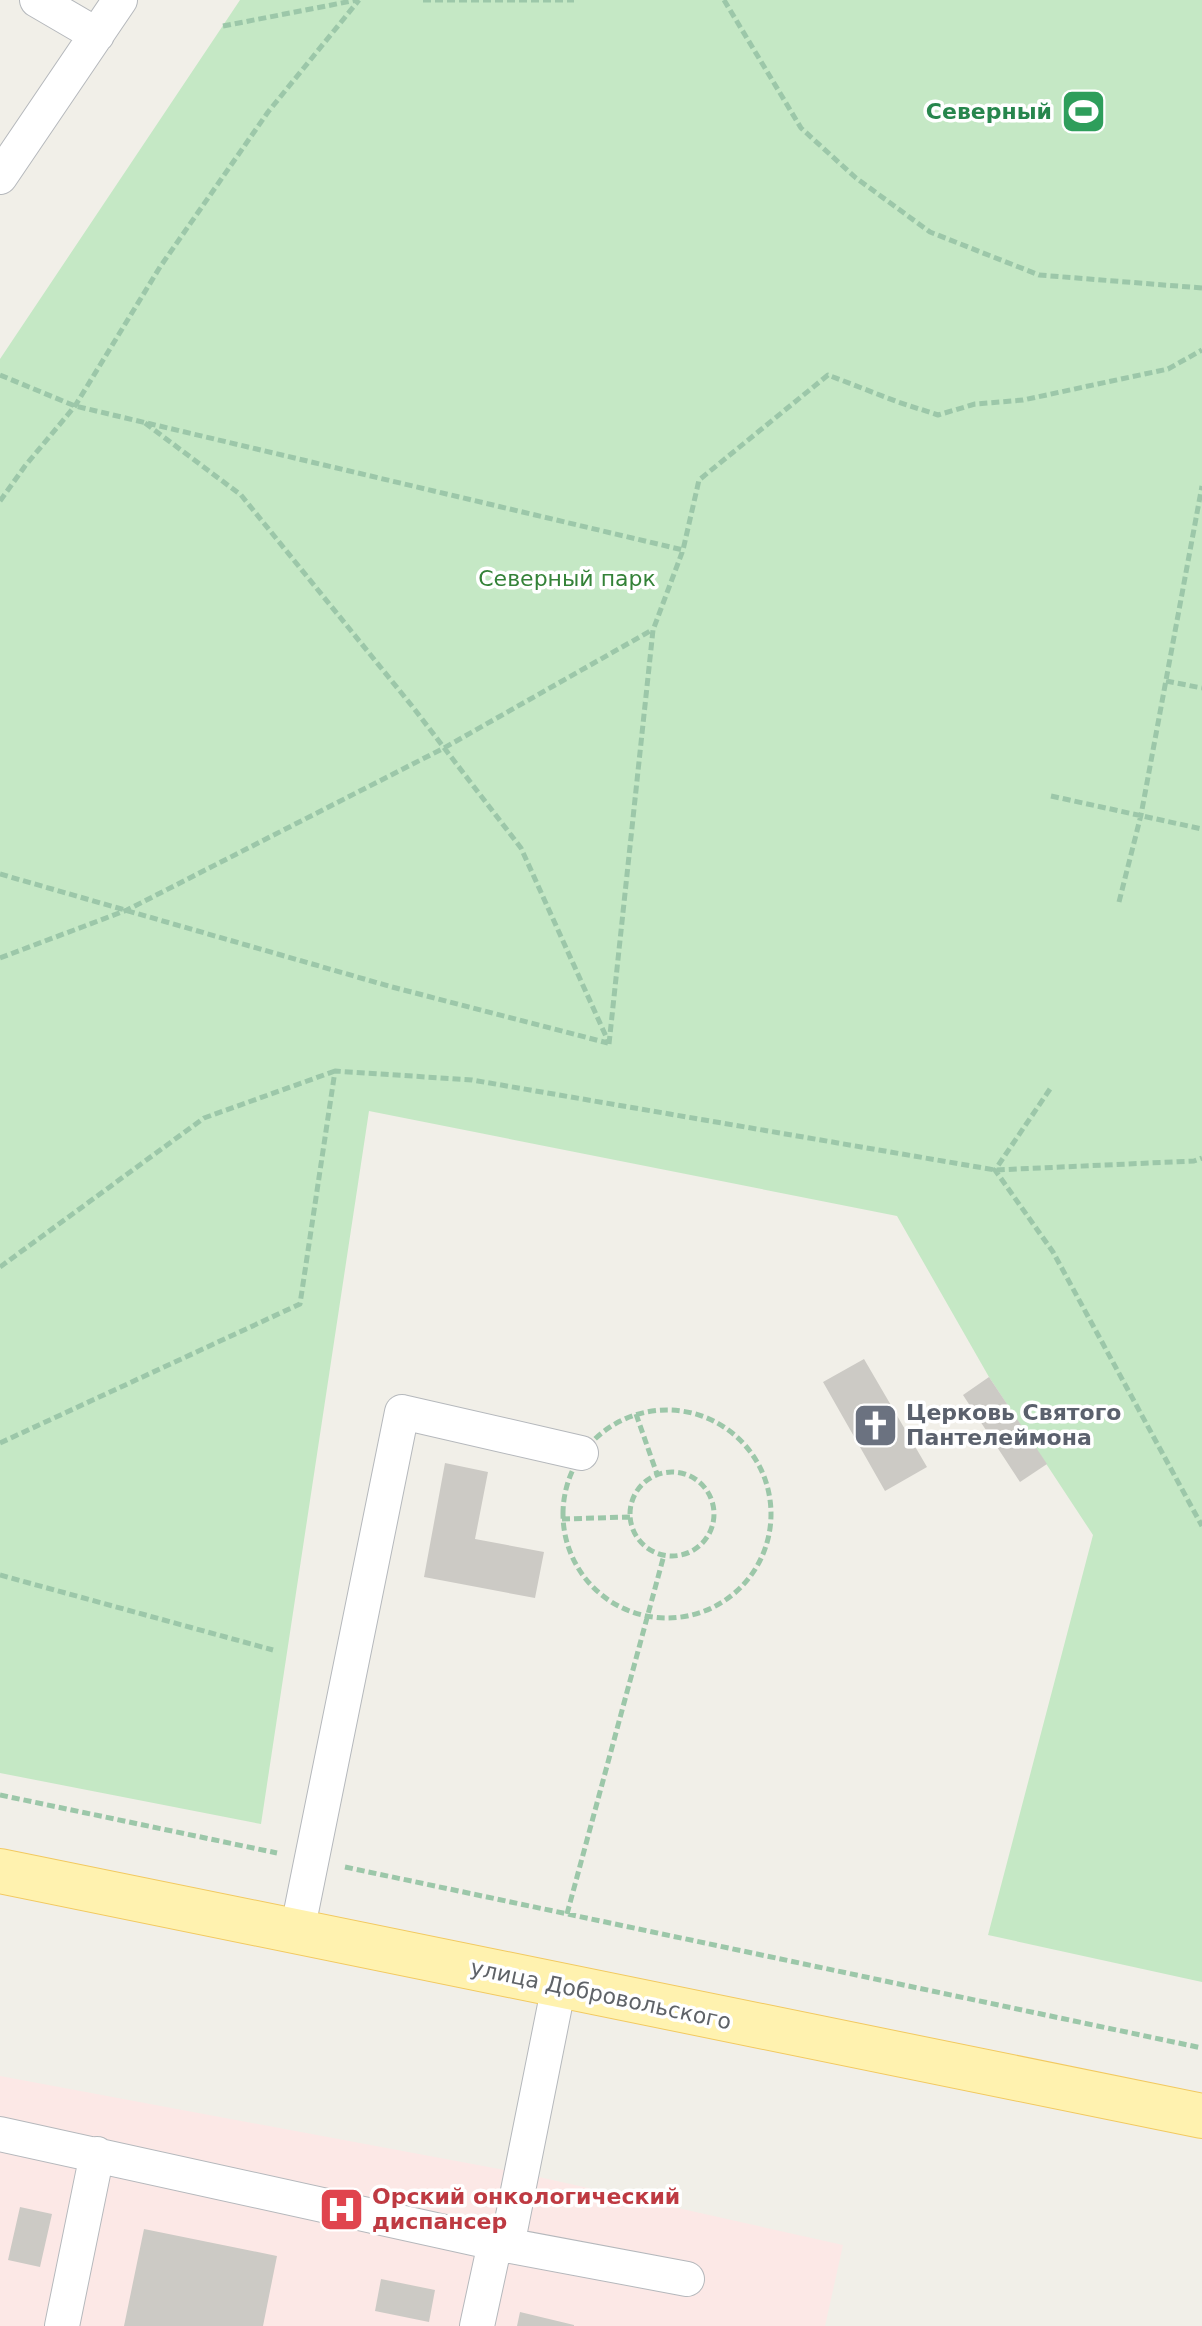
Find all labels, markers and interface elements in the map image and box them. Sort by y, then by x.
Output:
sports icon: Северный [1059,87,1107,135]
place label: Северный [926,99,1052,124]
park label: Северный парк [478,566,656,591]
place label: Церковь Святого Пантелеймона [906,1400,1121,1450]
church icon: Церковь Святого Пантелеймона [851,1401,899,1449]
street label: улица Добровольского [468,1955,733,2034]
place label: Орский онкологический диспансер [372,2184,680,2234]
hospital icon: Орский онкологический диспансер [317,2185,365,2233]

